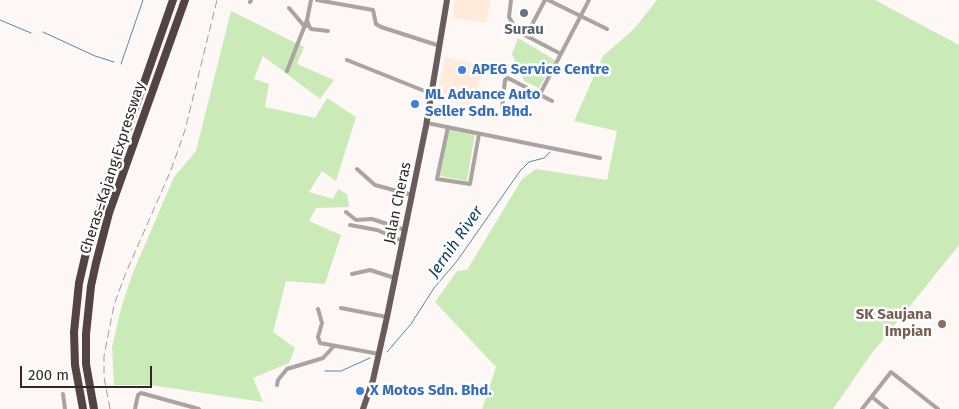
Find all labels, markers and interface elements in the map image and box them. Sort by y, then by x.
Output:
marker: Surau [518,7,530,19]
place label: Surau [504,21,544,39]
place label: APEG Service Centre [472,61,609,79]
marker: APEG Service Centre [456,64,468,76]
street label: Cheras–Kajang Expressway [77,80,149,256]
place label: ML Advance Auto Seller Sdn. Bhd. [425,86,541,121]
marker: ML Advance Auto Seller Sdn. Bhd. [409,98,421,110]
street label: Jalan Cheras [381,160,415,246]
water label: Jernih River [424,203,488,281]
place label: SK Saujana Impian [856,306,932,341]
marker: SK Saujana Impian [936,318,948,330]
scale bar [22,356,155,388]
text: 200 m [28,366,69,384]
place label: X Motos Sdn. Bhd. [370,382,492,400]
marker: X Motos Sdn. Bhd. [354,385,366,397]

